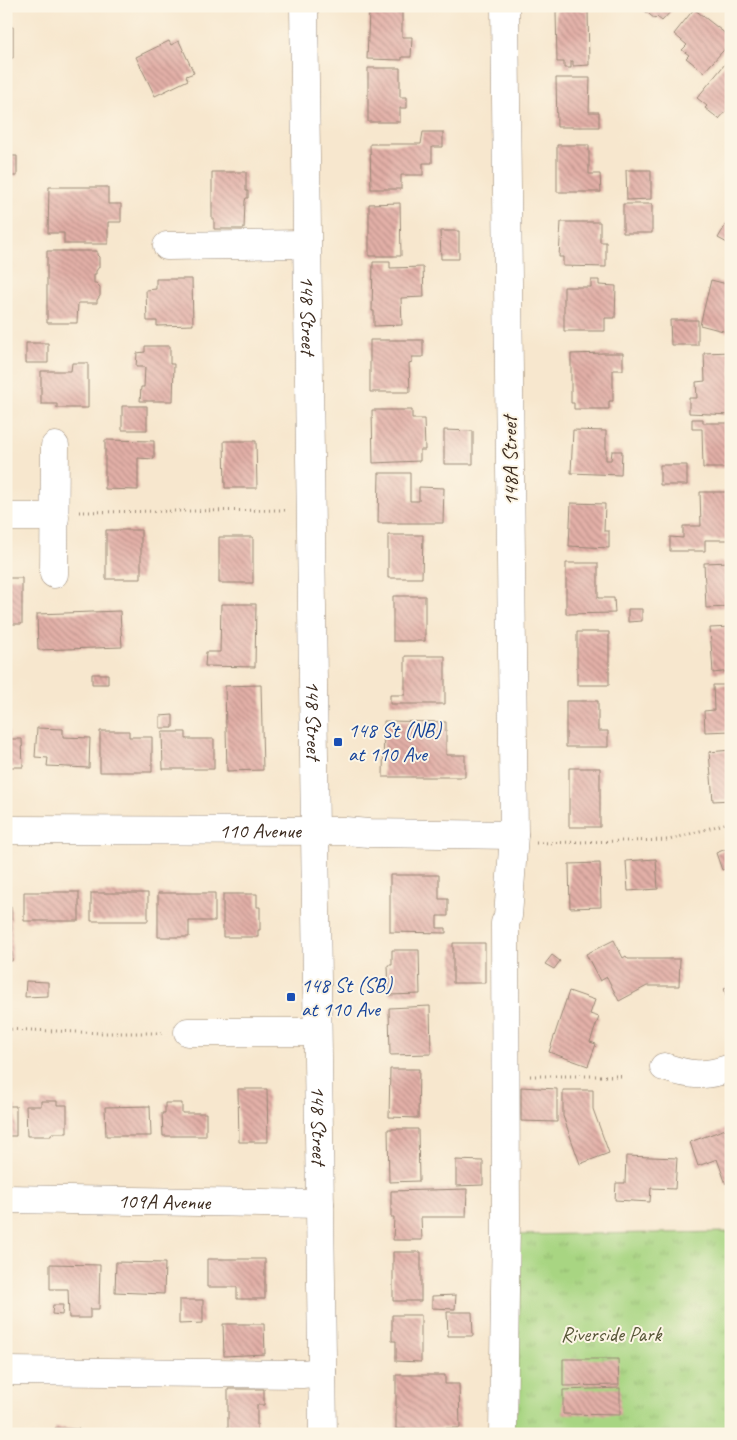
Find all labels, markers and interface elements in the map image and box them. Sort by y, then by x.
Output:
street label: 148 Street [295,275,322,358]
street label: 148A Street [496,413,524,506]
street label: 148 Street [300,680,327,763]
place label: 148 St (NB) at 110 Ave [348,717,442,767]
marker: 148 St (NB) at 110 Ave [332,736,344,748]
street label: 110 Avenue [219,818,302,844]
place label: 148 St (SB) at 110 Ave [301,972,393,1022]
marker: 148 St (SB) at 110 Ave [285,991,297,1003]
street label: 148 Street [305,1085,332,1168]
street label: 109A Avenue [118,1188,212,1215]
park label: Riverside Park [561,1321,663,1347]

